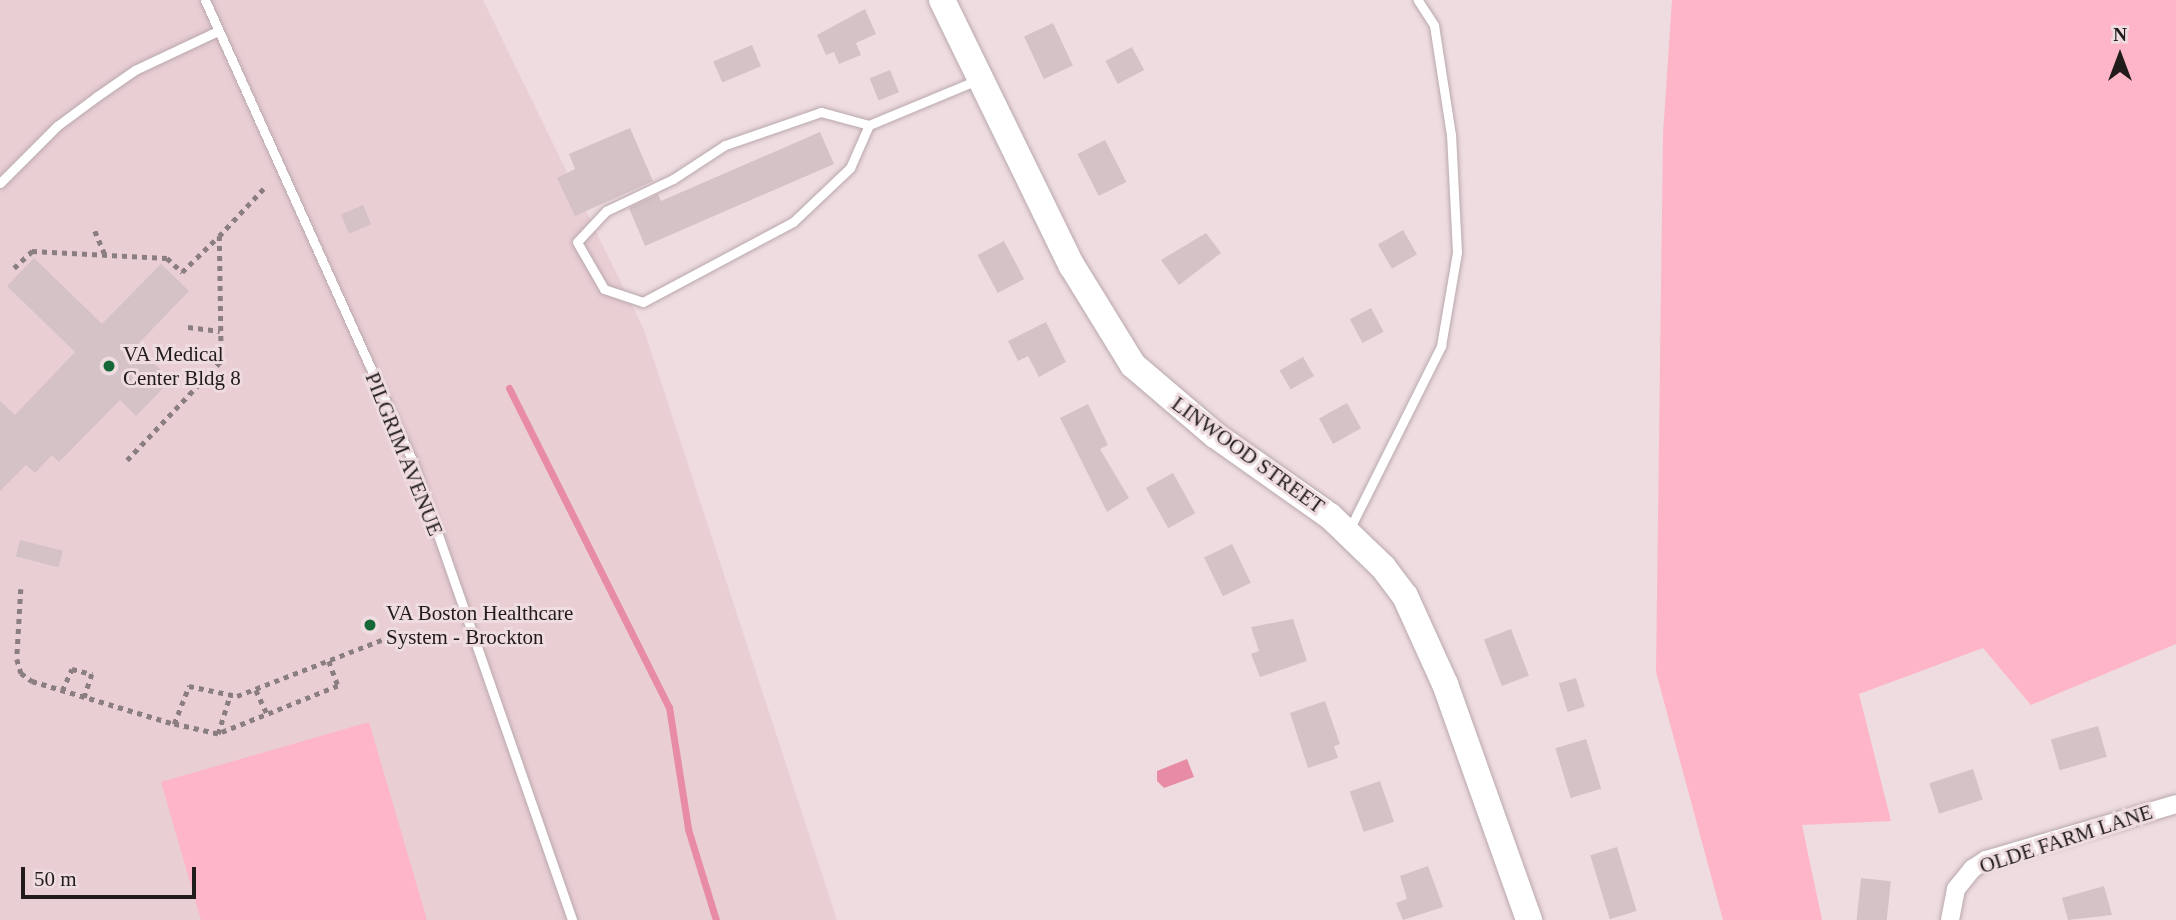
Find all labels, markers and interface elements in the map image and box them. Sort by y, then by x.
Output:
north arrow [2085,21,2155,91]
text: N [2113,24,2127,45]
place label: VA Medical Center Bldg 8 [123,341,241,391]
marker: VA Medical Center Bldg 8 [101,358,117,374]
street label: PILGRIM AVENUE [360,368,448,540]
street label: LINWOOD STREET [1167,391,1329,519]
place label: VA Boston Healthcare System - Brockton [386,600,575,650]
marker: VA Boston Healthcare System - Brockton [360,615,380,635]
street label: OLDE FARM LANE [1976,799,2156,879]
scale bar [24,853,200,897]
text: 50 m [34,867,77,891]

